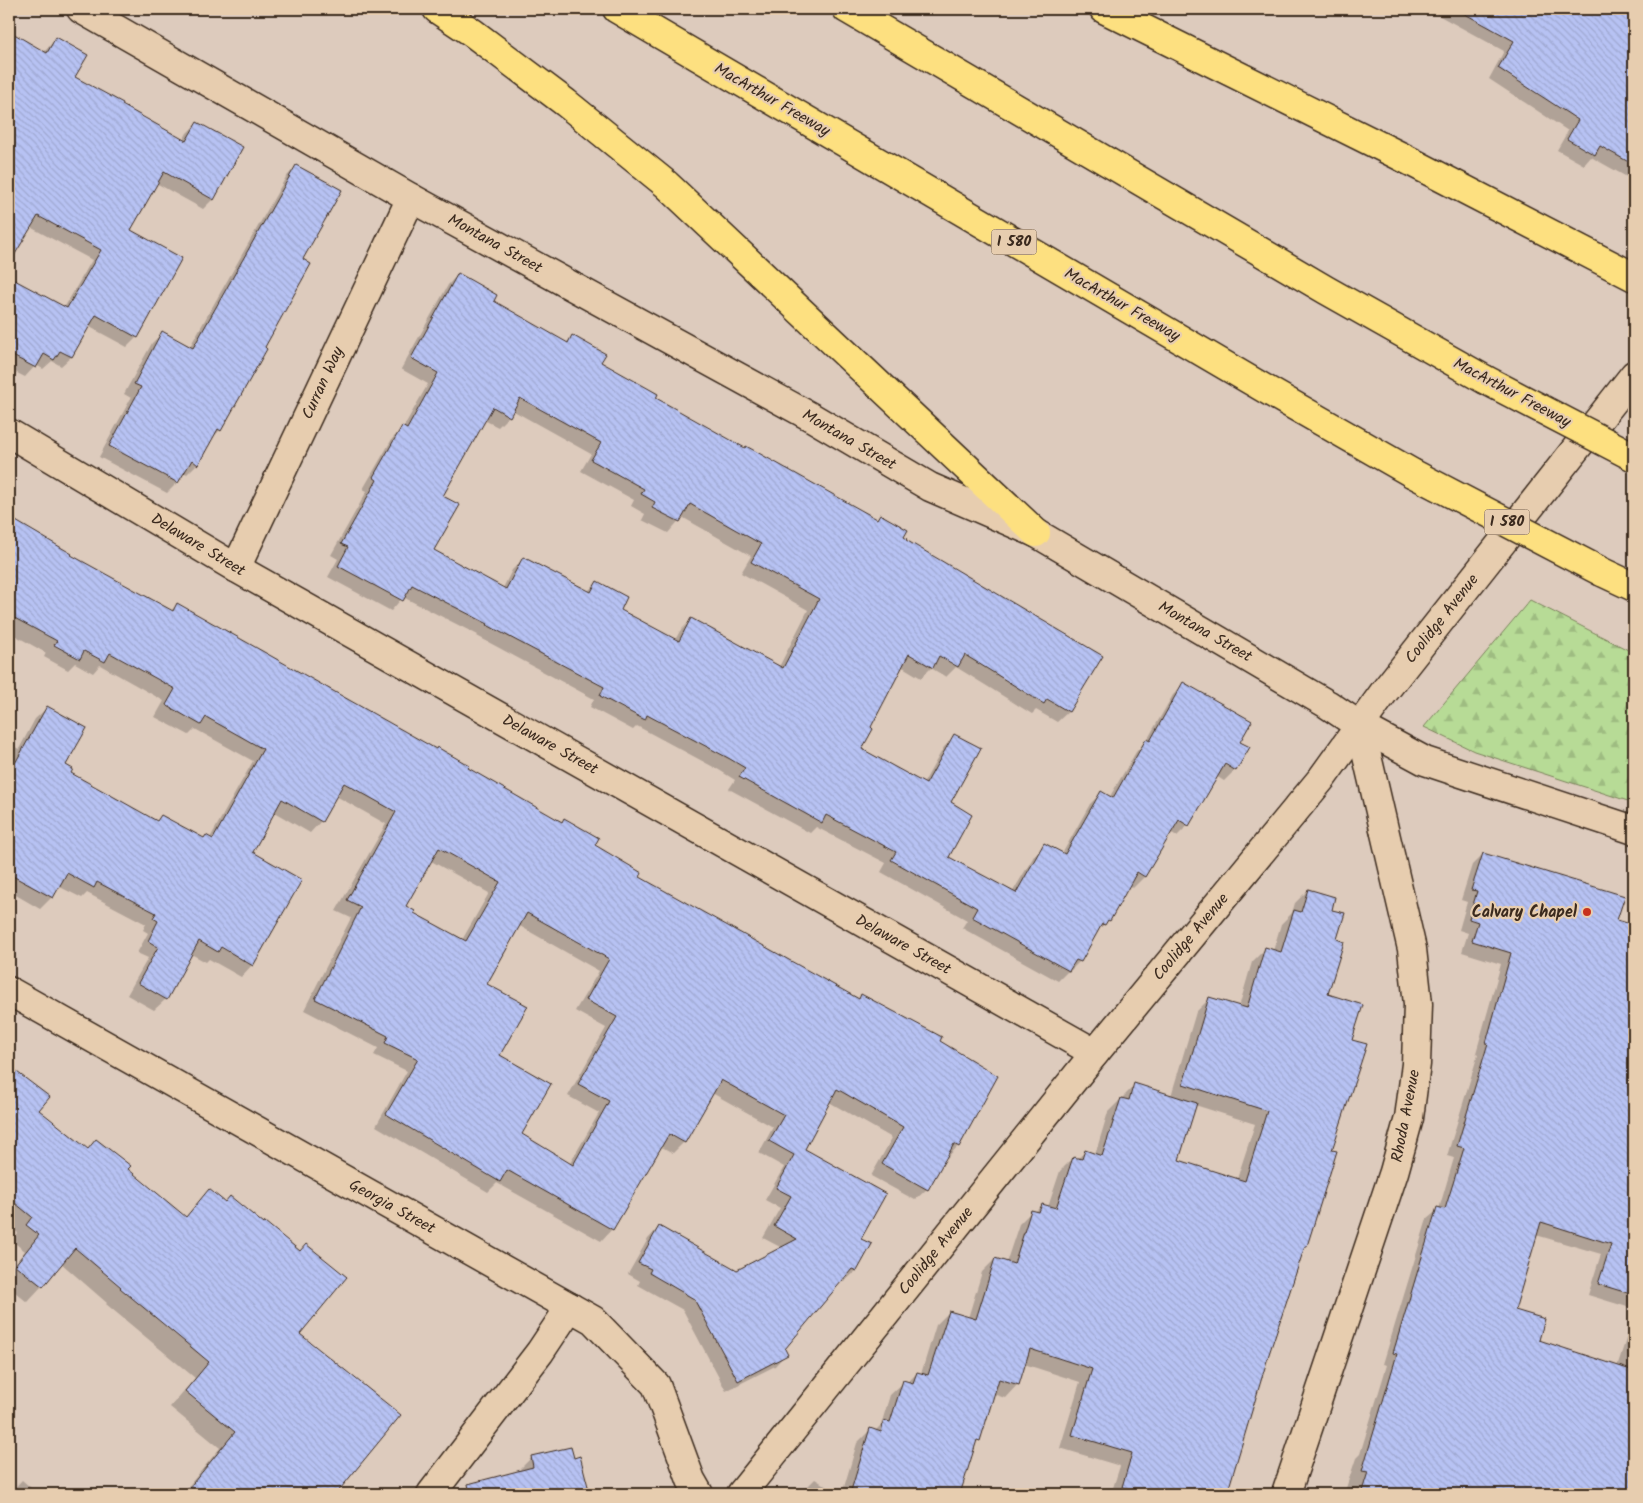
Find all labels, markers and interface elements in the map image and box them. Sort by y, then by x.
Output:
street label: MacArthur Freeway [709,57,835,144]
street label: Montana Street [443,208,548,281]
road number: I 580 [992,230,1036,254]
street label: MacArthur Freeway [1059,262,1185,349]
street label: Curran Way [295,342,351,424]
street label: MacArthur Freeway [1449,351,1576,435]
street label: Montana Street [797,403,901,478]
street label: Delaware Street [146,507,251,584]
road number: I 580 [1484,510,1530,534]
street label: Coolidge Avenue [1399,569,1485,669]
street label: Montana Street [1153,595,1257,670]
street label: Delaware Street [497,708,603,782]
street label: Coolidge Avenue [1147,888,1235,986]
place label: Calvary Chapel [1472,900,1578,925]
marker: Calvary Chapel [1581,906,1593,918]
street label: Delaware Street [850,908,956,982]
street label: Rhoda Avenue [1385,1067,1427,1165]
street label: Georgia Street [344,1173,440,1241]
street label: Coolidge Avenue [892,1201,980,1301]

